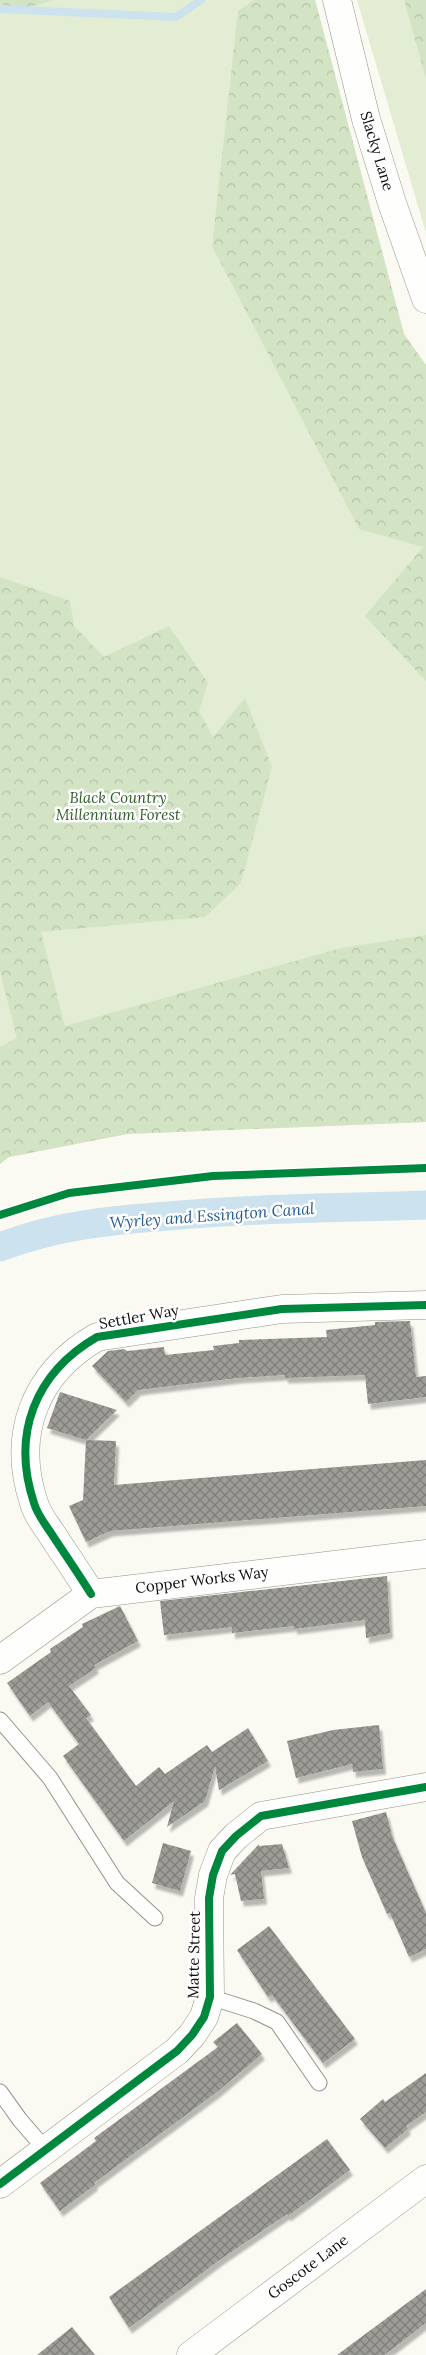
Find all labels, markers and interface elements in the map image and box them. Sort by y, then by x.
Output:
street label: Slacky Lane [356,109,399,193]
park label: Black Country Millennium Forest [56,788,181,824]
water label: Wyrley and Essington Canal [109,1198,316,1232]
street label: Settler Way [97,1300,180,1333]
street label: Copper Works Way [134,1562,270,1597]
street label: Matte Street [183,1911,204,1999]
street label: Goscote Lane [264,2230,352,2303]

